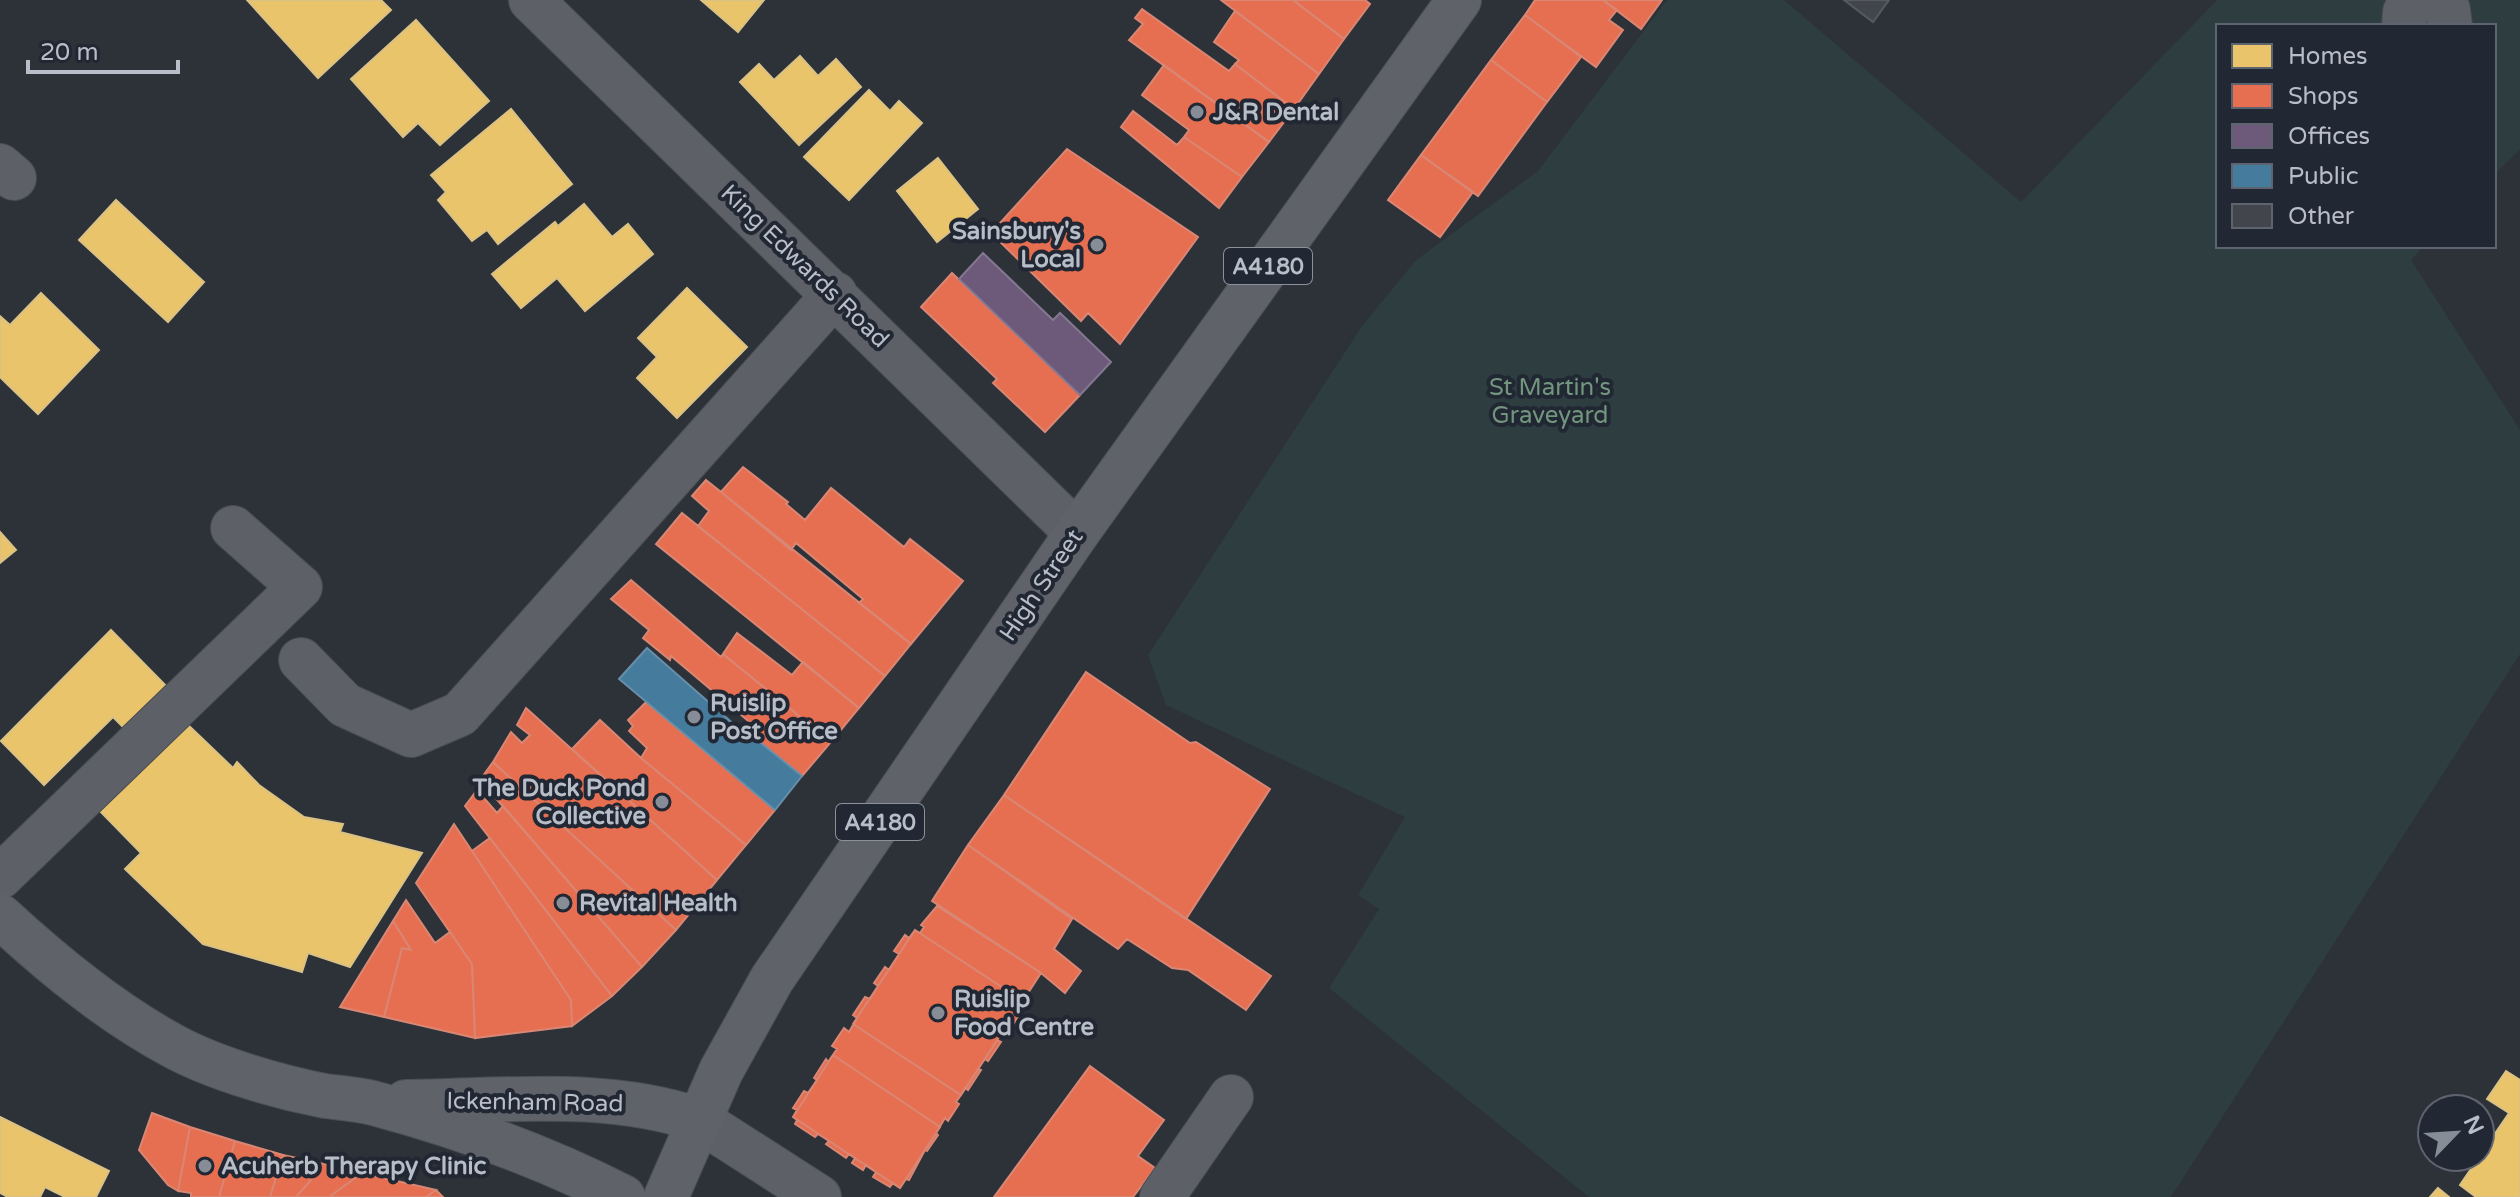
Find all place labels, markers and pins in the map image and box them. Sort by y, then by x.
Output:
place label: J&R Dental [1212,98,1339,127]
marker: J&R Dental [1188,103,1206,121]
place label: Sainsbury's Local [952,217,1081,274]
marker: Sainsbury's Local [1088,236,1106,254]
place label: Ruislip Post Office [710,689,838,746]
marker: Ruislip Post Office [685,708,703,726]
place label: The Duck Pond Collective [471,774,646,831]
marker: The Duck Pond Collective [653,793,671,811]
place label: Revital Health [579,889,738,918]
marker: Revital Health [554,894,572,912]
place label: Ruislip Food Centre [954,985,1094,1042]
marker: Ruislip Food Centre [929,1004,947,1022]
place label: Acuherb Therapy Clinic [221,1152,486,1181]
marker: Acuherb Therapy Clinic [196,1157,214,1175]

